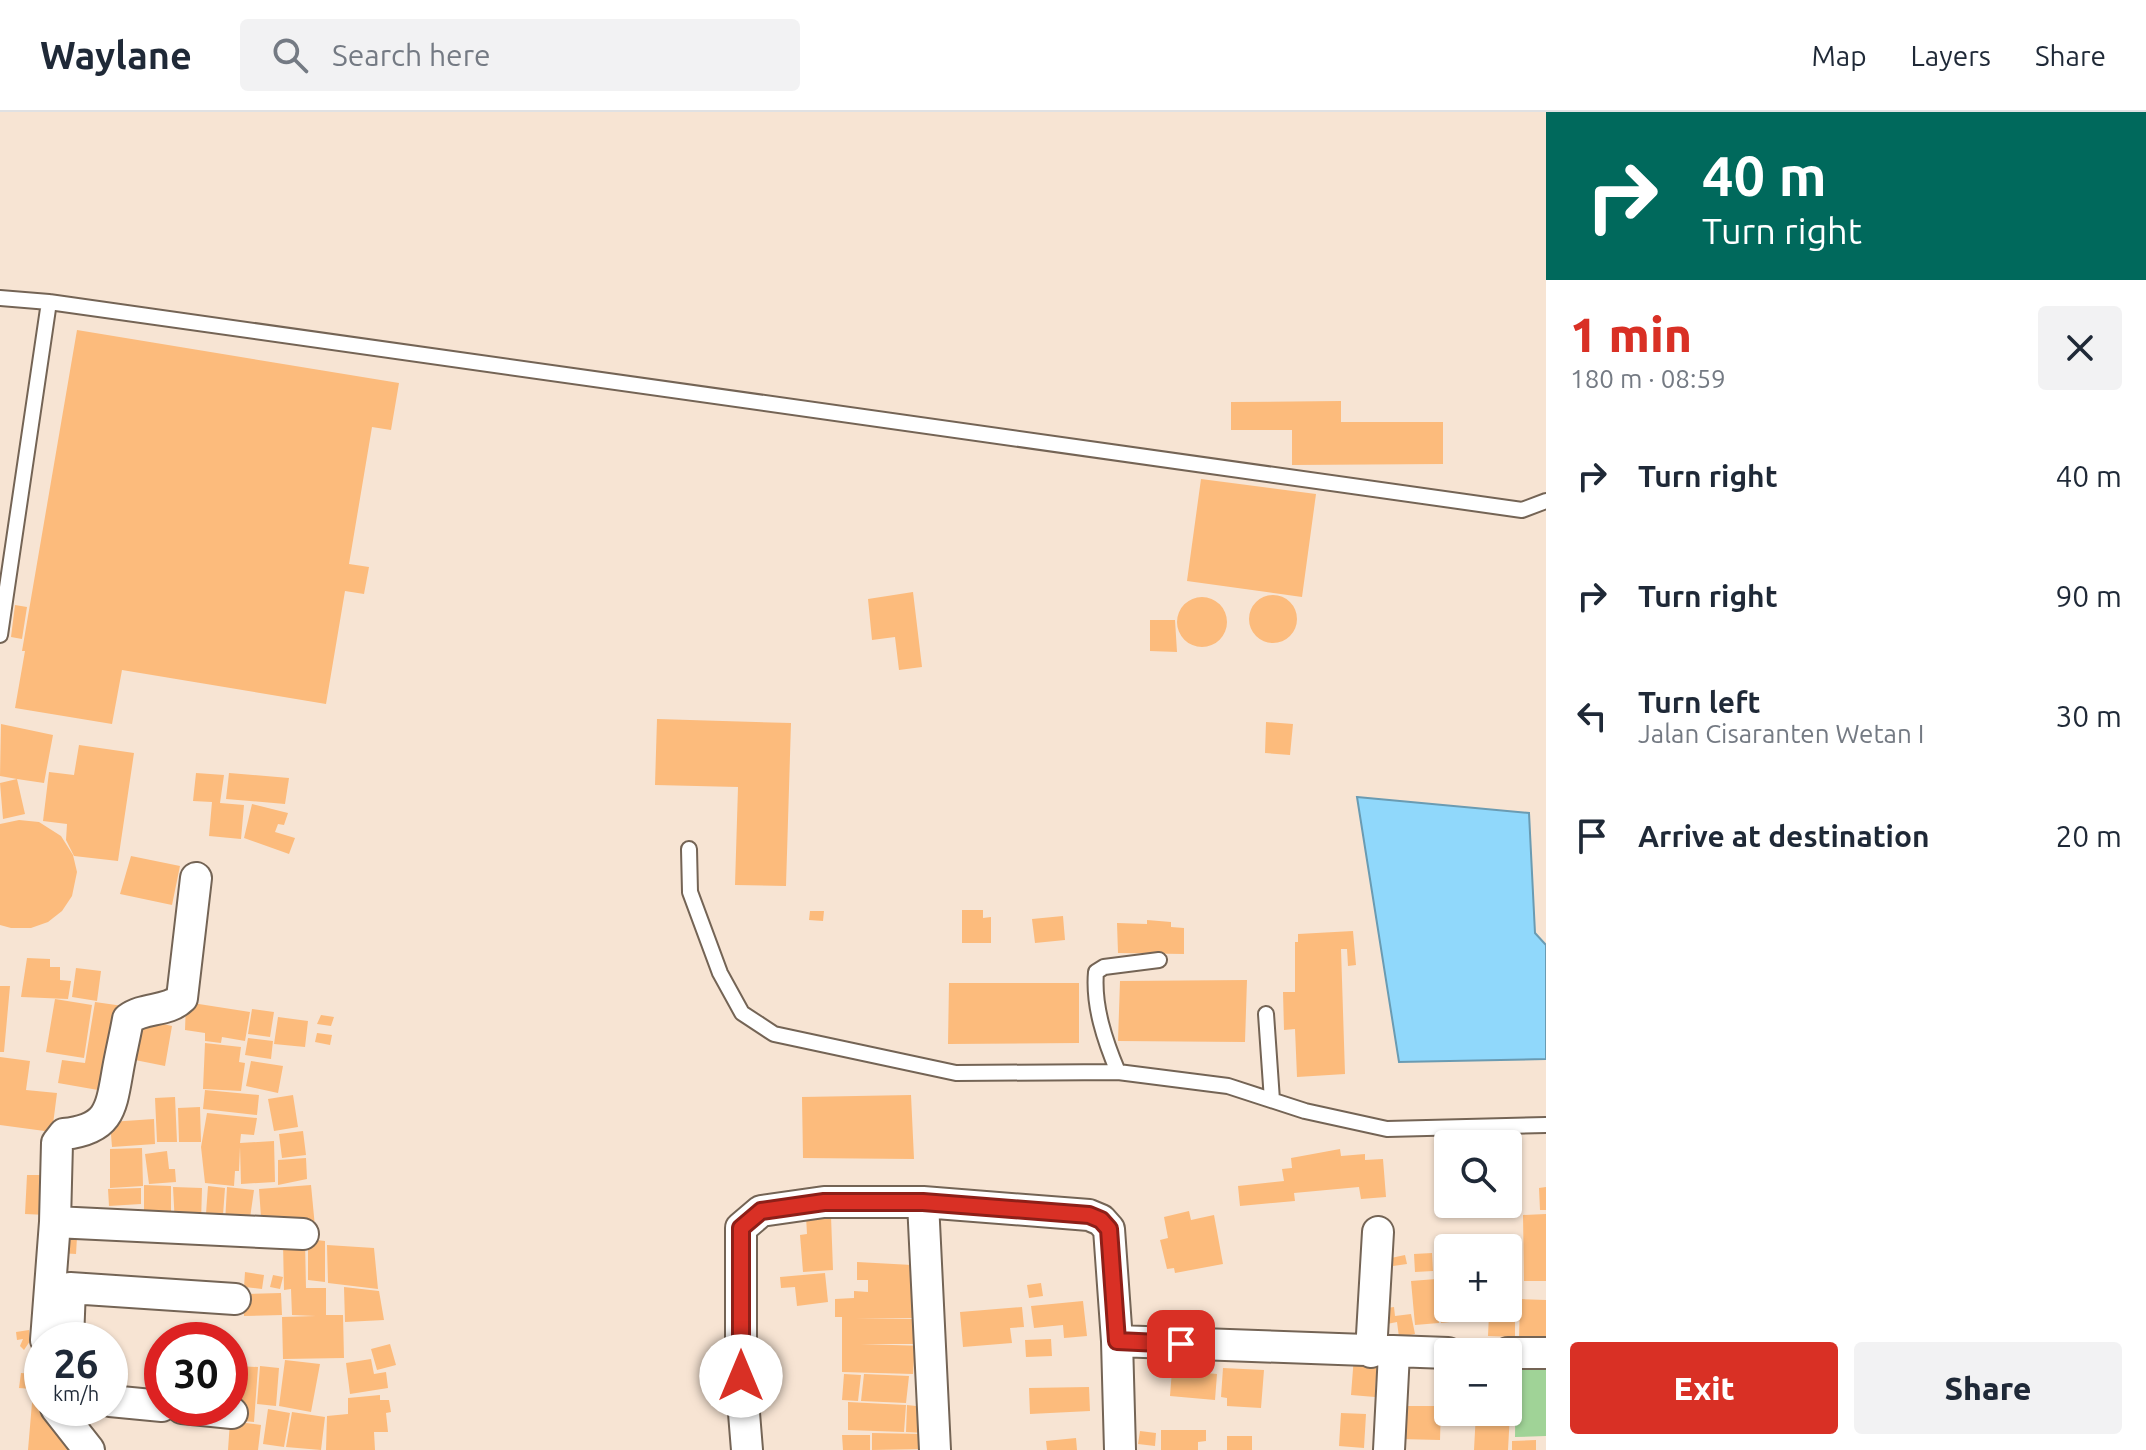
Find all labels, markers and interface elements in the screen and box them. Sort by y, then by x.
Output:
search box [240,19,800,91]
icon: search [268,33,312,77]
text: Waylane [40,34,192,76]
text: Search here [332,38,491,72]
text: Map [1811,40,1867,71]
text: Layers [1911,40,1991,71]
text: Share [2035,40,2106,71]
icon: right [1570,144,1674,248]
text: 40 m [1702,144,1827,207]
text: Turn right [1702,210,1862,251]
button: close [2038,306,2122,390]
text: 1 min [1570,307,1692,361]
text: 180 m · 08:59 [1570,364,1726,393]
icon: right [1570,454,1614,498]
text: Turn right [1638,459,1778,493]
text: 40 m [2055,459,2122,493]
icon: right [1570,574,1614,618]
text: Turn right [1638,579,1778,613]
text: 90 m [2055,579,2122,613]
text: Turn left [1638,685,1760,719]
icon: left [1570,694,1614,738]
text: 30 m [2055,699,2122,733]
text: Jalan Cisaranten Wetan I [1638,719,1924,748]
icon: arrive [1570,814,1614,858]
text: Arrive at destination [1638,819,1930,853]
text: 20 m [2055,819,2122,853]
map controls [1434,1130,1522,1426]
button: search [1434,1130,1522,1218]
button: + [1434,1234,1522,1322]
pin [1147,1310,1215,1378]
speed limit sign: 30 [144,1322,248,1426]
icon: arrive [1159,1322,1203,1366]
position arrow [699,1334,783,1418]
button: − [1434,1338,1522,1426]
text: 26 [53,1341,99,1386]
button: Exit [1570,1342,1838,1434]
button: Share [1854,1342,2122,1434]
text: km/h [53,1382,99,1405]

